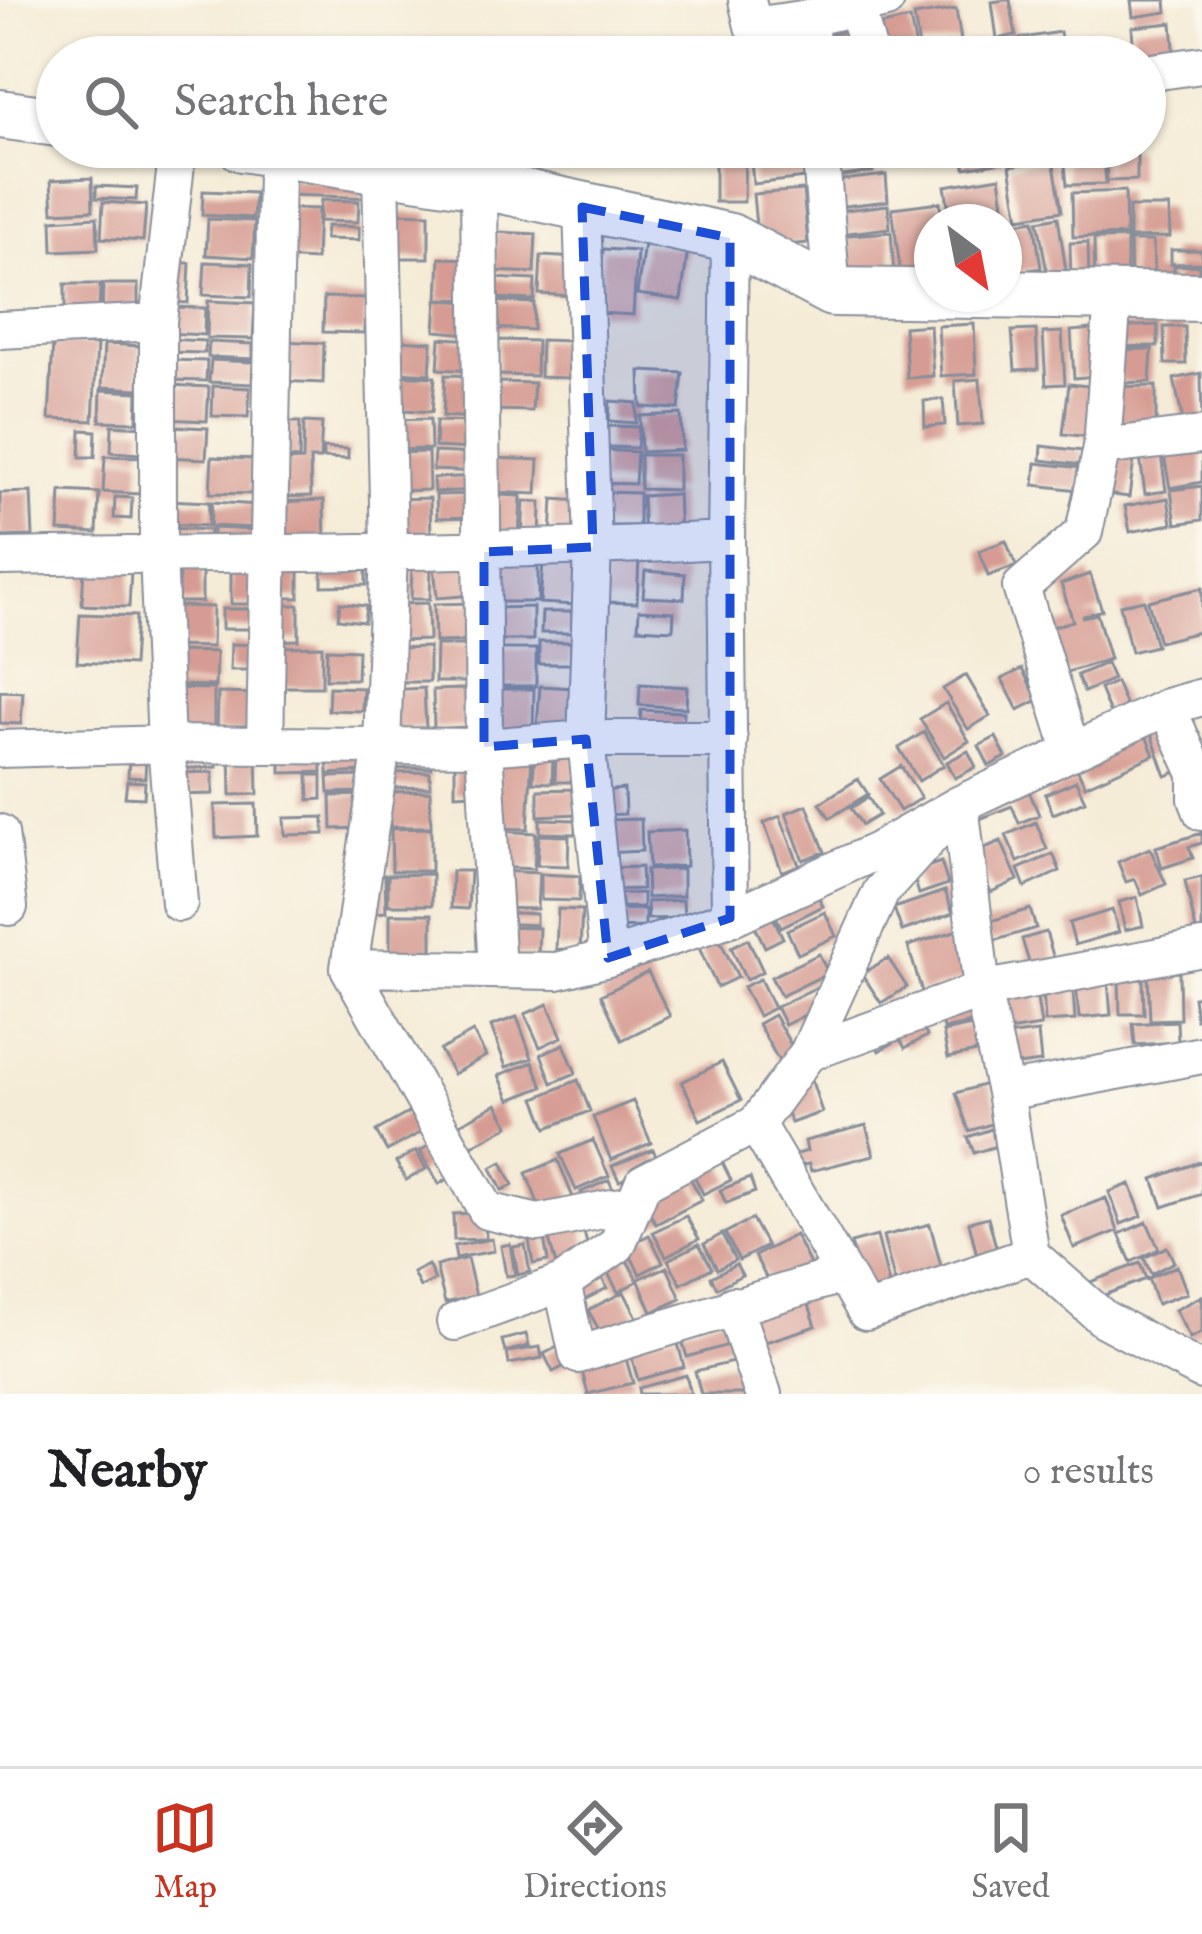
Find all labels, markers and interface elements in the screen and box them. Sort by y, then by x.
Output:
search box [36,36,1166,168]
icon: search [78,69,144,135]
text: Search here [174,74,388,131]
north arrow [914,204,1022,312]
text: Nearby [48,1440,207,1505]
text: 0 results [1022,1448,1154,1497]
tab: Map [152,1795,218,1909]
tab: Directions [523,1795,667,1909]
tab: Saved [972,1795,1050,1909]

